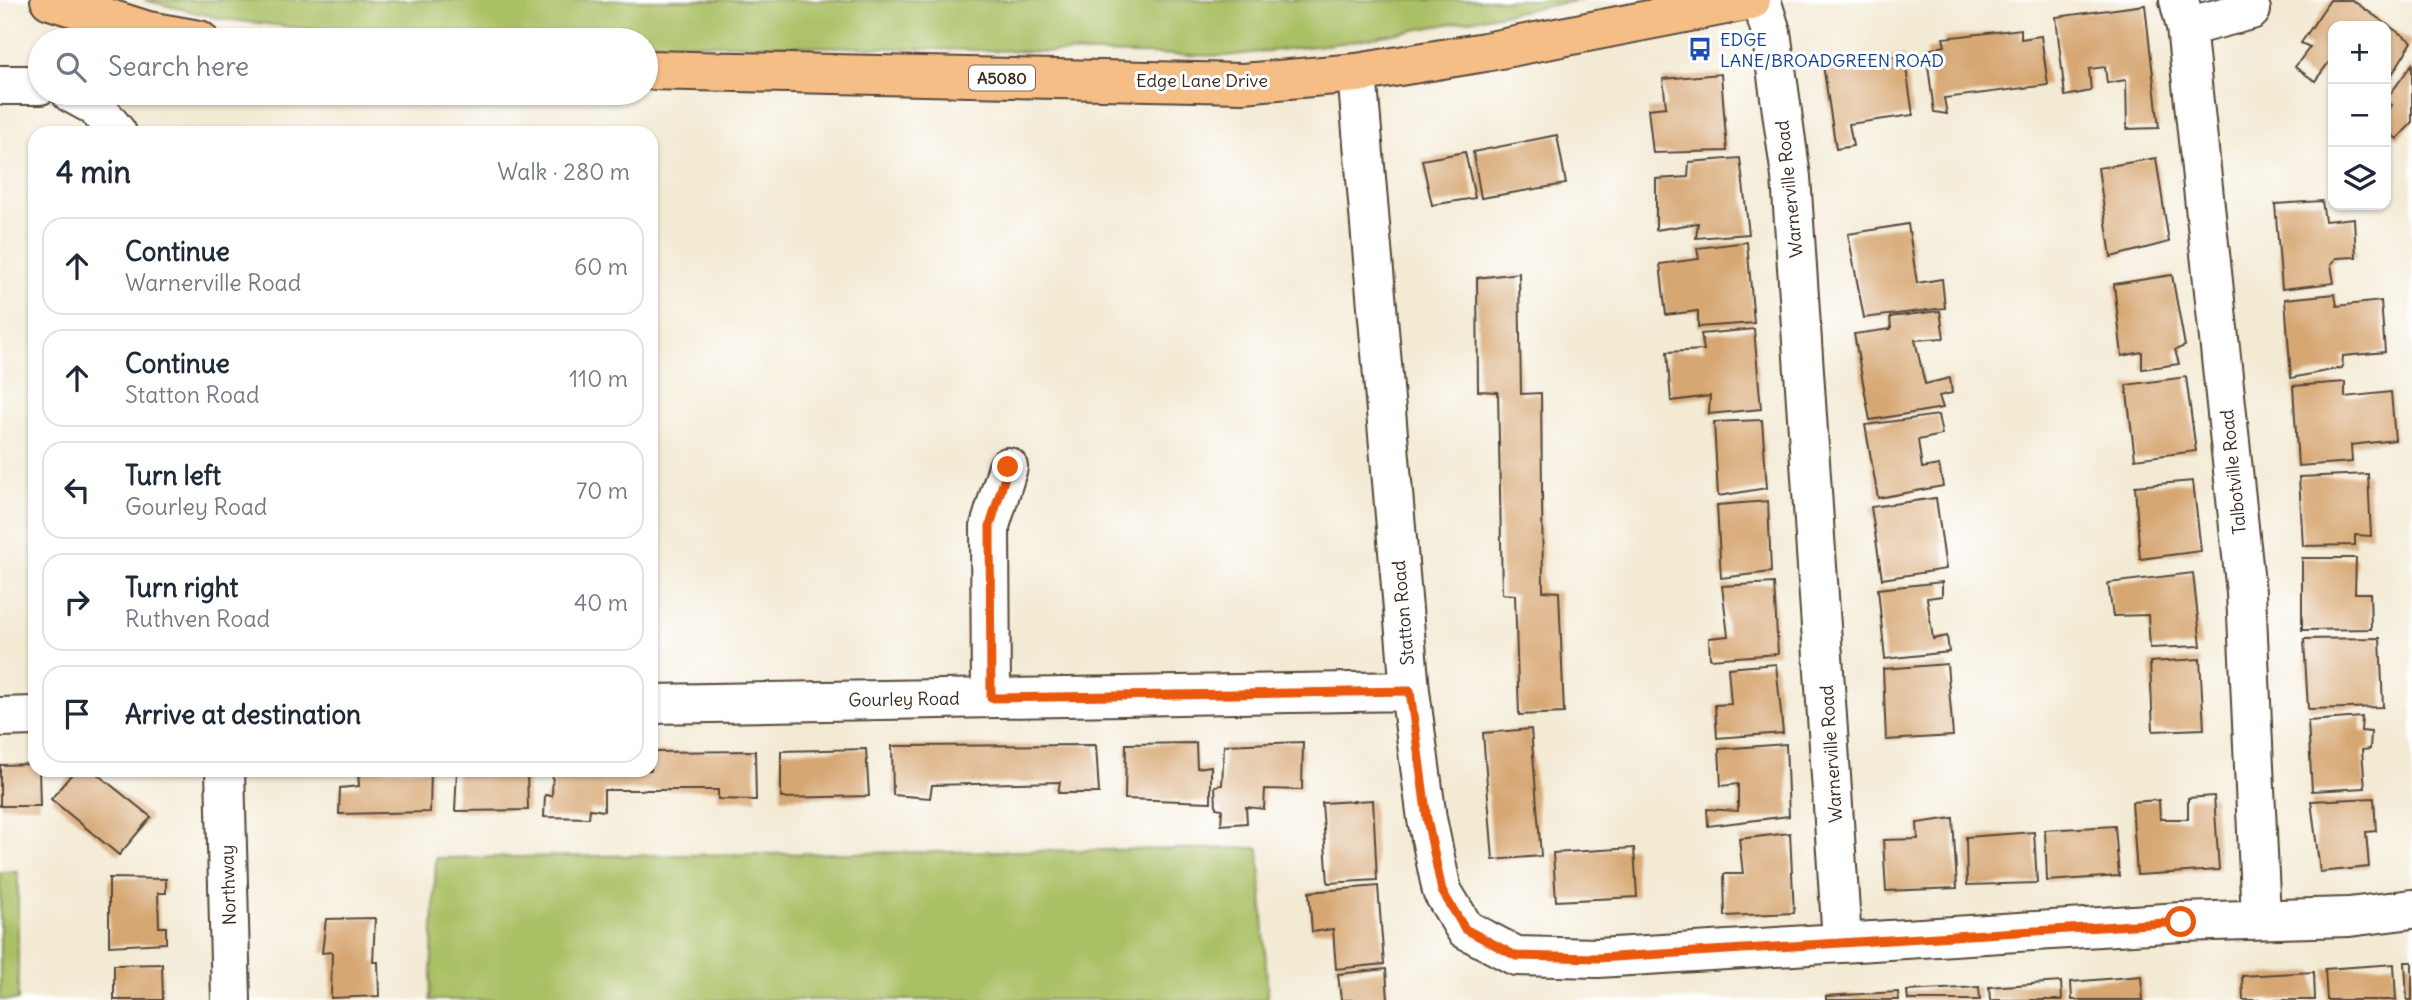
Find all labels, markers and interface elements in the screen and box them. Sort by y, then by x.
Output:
map controls [2328,21,2391,210]
button: + [2328,21,2391,84]
search box [28,28,658,105]
place label: EDGE LANE/BROADGREEN ROAD [1720,28,1944,72]
bus stop icon: EDGE LANE/BROADGREEN ROAD [1686,35,1714,63]
icon: search [52,48,90,86]
text: Search here [108,50,249,83]
road number: A5080 [969,66,1035,90]
street label: Edge Lane Drive [1136,69,1268,92]
button: − [2328,84,2391,147]
street label: Warnerville Road [1770,119,1808,259]
button: layers [2328,147,2391,210]
text: 4 min [56,153,131,191]
text: Walk · 280 m [497,157,630,186]
text: Continue [125,235,230,268]
icon: ahead [58,247,96,285]
text: 60 m [574,252,628,281]
text: Warnerville Road [125,268,301,297]
text: Continue [125,347,230,380]
icon: ahead [58,359,96,397]
text: 110 m [569,364,628,393]
text: Statton Road [125,380,259,409]
street label: Talbotville Road [2215,408,2251,536]
route end [992,451,1023,482]
text: Turn left [125,459,221,492]
icon: left [58,471,96,509]
text: 70 m [576,476,628,505]
text: Gourley Road [125,492,267,521]
street label: Statton Road [1387,559,1419,666]
text: Turn right [125,571,238,604]
icon: right [58,583,96,621]
text: 40 m [574,588,628,617]
text: Ruthven Road [125,604,270,633]
street label: Warnerville Road [1815,684,1847,824]
street label: Gourley Road [848,687,960,711]
icon: arrive [58,695,96,733]
text: Arrive at destination [125,698,361,731]
street label: Northway [215,844,241,926]
route start [2165,906,2196,937]

